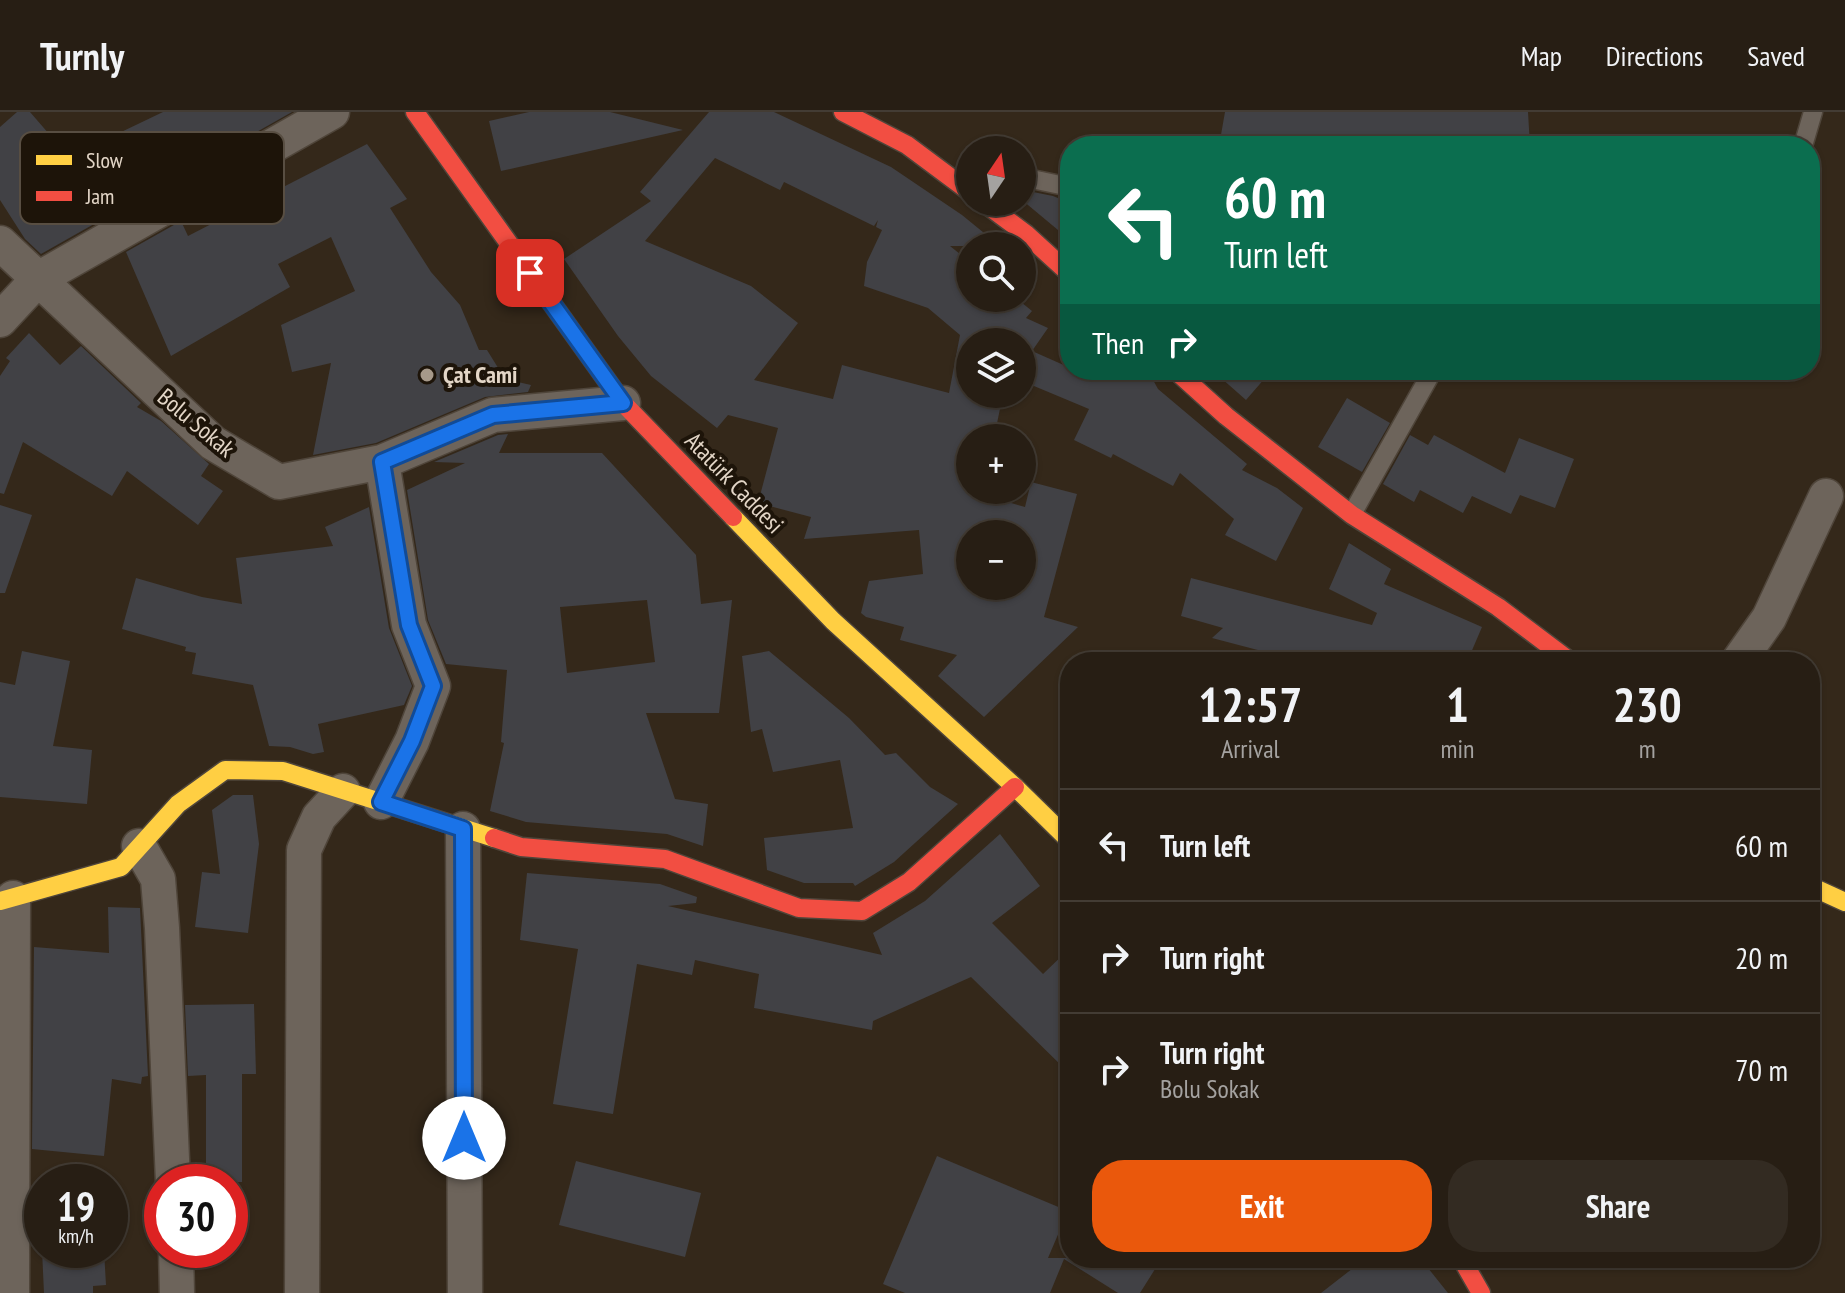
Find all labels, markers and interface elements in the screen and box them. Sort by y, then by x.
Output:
text: Turnly [40,31,124,80]
text: Map [1521,37,1562,74]
text: Directions [1606,37,1703,74]
text: Saved [1747,37,1805,74]
legend [20,132,284,224]
north arrow [956,136,1036,216]
map controls [956,136,1036,600]
text: Slow [86,146,123,174]
text: 60 m [1224,161,1326,233]
icon: left [1092,168,1196,272]
text: Jam [85,182,114,210]
text: Turn left [1224,231,1328,278]
button: search [956,232,1036,312]
pin [496,239,564,307]
icon: arrive [508,251,552,295]
icon: right [1160,320,1204,364]
text: Then [1092,323,1144,362]
button: layers [956,328,1036,408]
place label: Çat Cami [443,359,517,390]
marker: Çat Cami [418,366,436,384]
street label: Bolu Sokak [151,381,242,464]
button: + [956,424,1036,504]
street label: Atatürk Caddesi [678,426,790,540]
button: − [956,520,1036,600]
text: 12:57 [1198,673,1302,735]
text: 1 [1446,673,1469,735]
text: 230 [1613,673,1682,735]
text: Arrival [1221,732,1280,765]
text: min [1440,732,1474,765]
text: m [1639,732,1656,765]
icon: left [1092,823,1136,867]
text: Turn left [1160,826,1250,865]
text: 60 m [1735,826,1788,865]
icon: right [1092,935,1136,979]
text: Turn right [1160,938,1264,977]
text: 20 m [1735,938,1788,977]
text: Turn right [1160,1033,1264,1072]
icon: right [1092,1047,1136,1091]
text: 70 m [1735,1050,1788,1089]
text: Bolu Sokak [1160,1072,1259,1105]
position arrow [422,1096,506,1180]
button: Exit [1092,1160,1432,1252]
button: Share [1448,1160,1788,1252]
speed limit sign: 30 [144,1164,248,1268]
text: 19 [57,1180,95,1232]
text: km/h [58,1223,94,1249]

